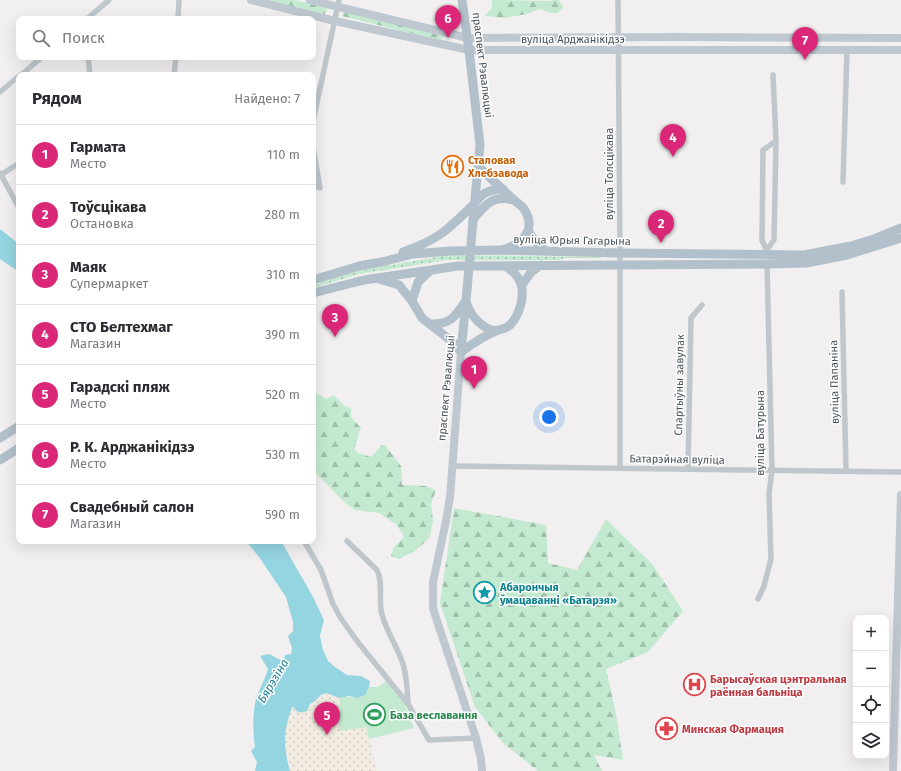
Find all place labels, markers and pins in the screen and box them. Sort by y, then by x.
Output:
pin: 6 [435,5,461,38]
pin: 7 [792,27,818,60]
pin: 4 [660,124,686,157]
restaurant icon: Сталовая Хлебзавода [440,153,466,179]
place label: Сталовая Хлебзавода [467,154,529,180]
pin: 2 [648,210,674,243]
pin: 3 [322,304,348,337]
pin: 1 [461,356,487,389]
place icon: Абарончыя ўмацаванні «Батарэя» [471,580,497,606]
place label: Абарончыя ўмацаванні «Батарэя» [499,581,617,607]
hospital icon: Барысаўская цэнтральная раённая бальніца [681,672,707,698]
place label: Барысаўская цэнтральная раённая бальніца [710,673,847,699]
pin: 5 [314,702,340,735]
sports icon: База веславання [361,702,387,728]
place label: База веславання [390,709,477,722]
pharmacy icon: Минская Фармация [653,716,679,742]
place label: Минская Фармация [682,723,784,736]

